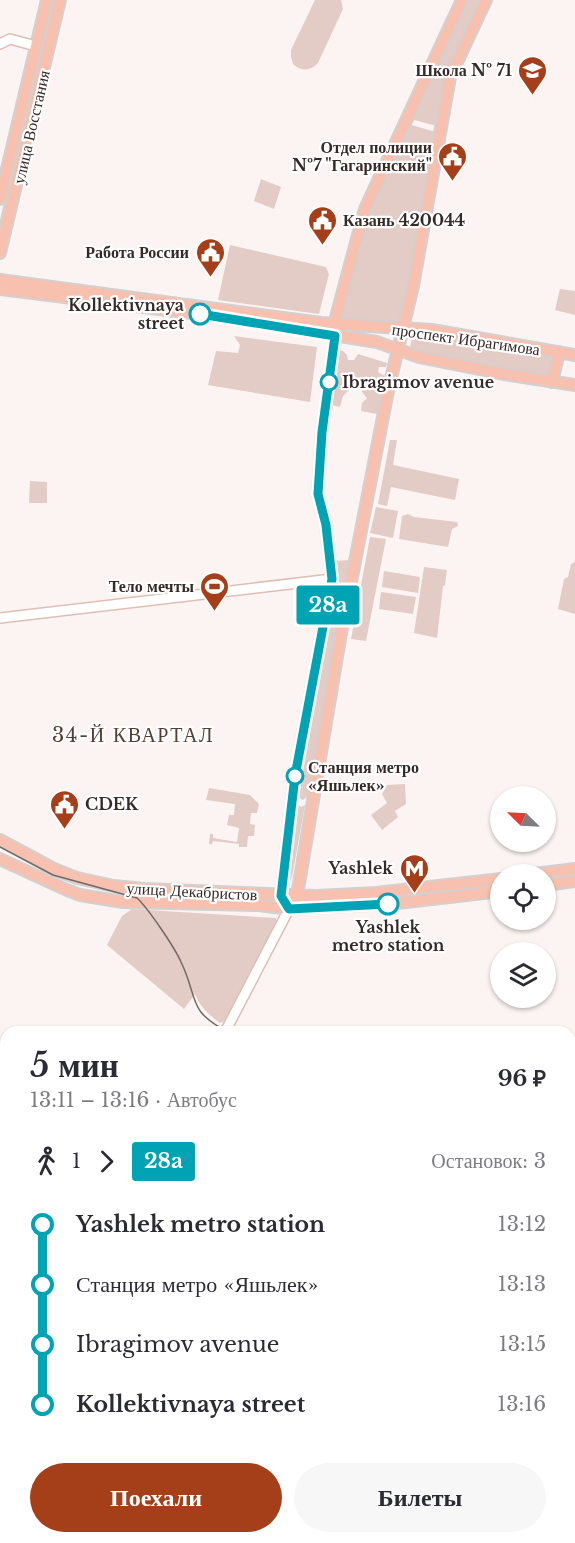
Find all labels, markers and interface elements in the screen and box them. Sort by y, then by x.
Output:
school or university icon: Школа № 71 [517,54,549,96]
place label: Школа № 71 [415,60,512,80]
street label: улица Восстания [8,68,54,186]
place label: Отдел полиции №7 "Гагаринский" [292,137,432,175]
public building icon: Отдел полиции №7 "Гагаринский" [437,140,469,182]
public building icon: Казань 420044 [306,204,338,246]
place label: Казань 420044 [343,210,465,230]
public building icon: Работа России [194,236,226,278]
place label: Работа России [85,242,189,262]
place label: Kollektivnaya street [68,295,185,333]
marker: Kollektivnaya street [189,303,211,325]
street label: проспект Ибрагимова [391,319,541,359]
place label: Ibragimov avenue [342,372,494,392]
marker: Ibragimov avenue [320,373,338,391]
sports icon: Тело мечты [199,570,231,612]
place label: Тело мечты [109,576,195,596]
line badge: 28a [294,586,362,624]
text: 28a [308,592,348,618]
district label: 34-Й КВАРТАЛ [52,723,214,747]
place label: Станция метро «Яшьлек» [308,757,419,795]
marker: Станция метро «Яшьлек» [286,767,304,785]
north arrow [490,786,556,852]
map controls [490,786,556,1008]
public building icon: CDEK [48,788,80,830]
place label: CDEK [85,794,139,814]
metro station icon: Yashlek [398,852,430,894]
place label: Yashlek [328,858,393,878]
button: locate [490,864,556,930]
street label: улица Декабристов [126,878,258,904]
marker: Yashlek metro station [377,893,399,915]
place label: Yashlek metro station [332,917,445,955]
button: layers [490,942,556,1008]
text: 5 мин [30,1045,119,1086]
text: 96 ₽ [498,1065,546,1092]
text: 13:11 – 13:16 · Автобус [30,1088,237,1112]
icon: walk [30,1145,63,1178]
icon: forward [90,1145,123,1178]
text: 28a [144,1148,183,1174]
text: 1 [72,1149,81,1173]
text: Остановок: 3 [431,1149,546,1173]
text: Yashlek metro station [76,1211,325,1238]
text: 13:12 [498,1212,546,1236]
text: Станция метро «Яшьлек» [76,1271,318,1298]
text: 13:13 [498,1272,546,1296]
text: Ibragimov avenue [76,1331,279,1358]
text: 13:15 [499,1332,546,1356]
text: Kollektivnaya street [76,1391,305,1418]
text: 13:16 [497,1392,546,1416]
button: Поехали [30,1463,282,1532]
button: Билеты [294,1463,546,1532]

